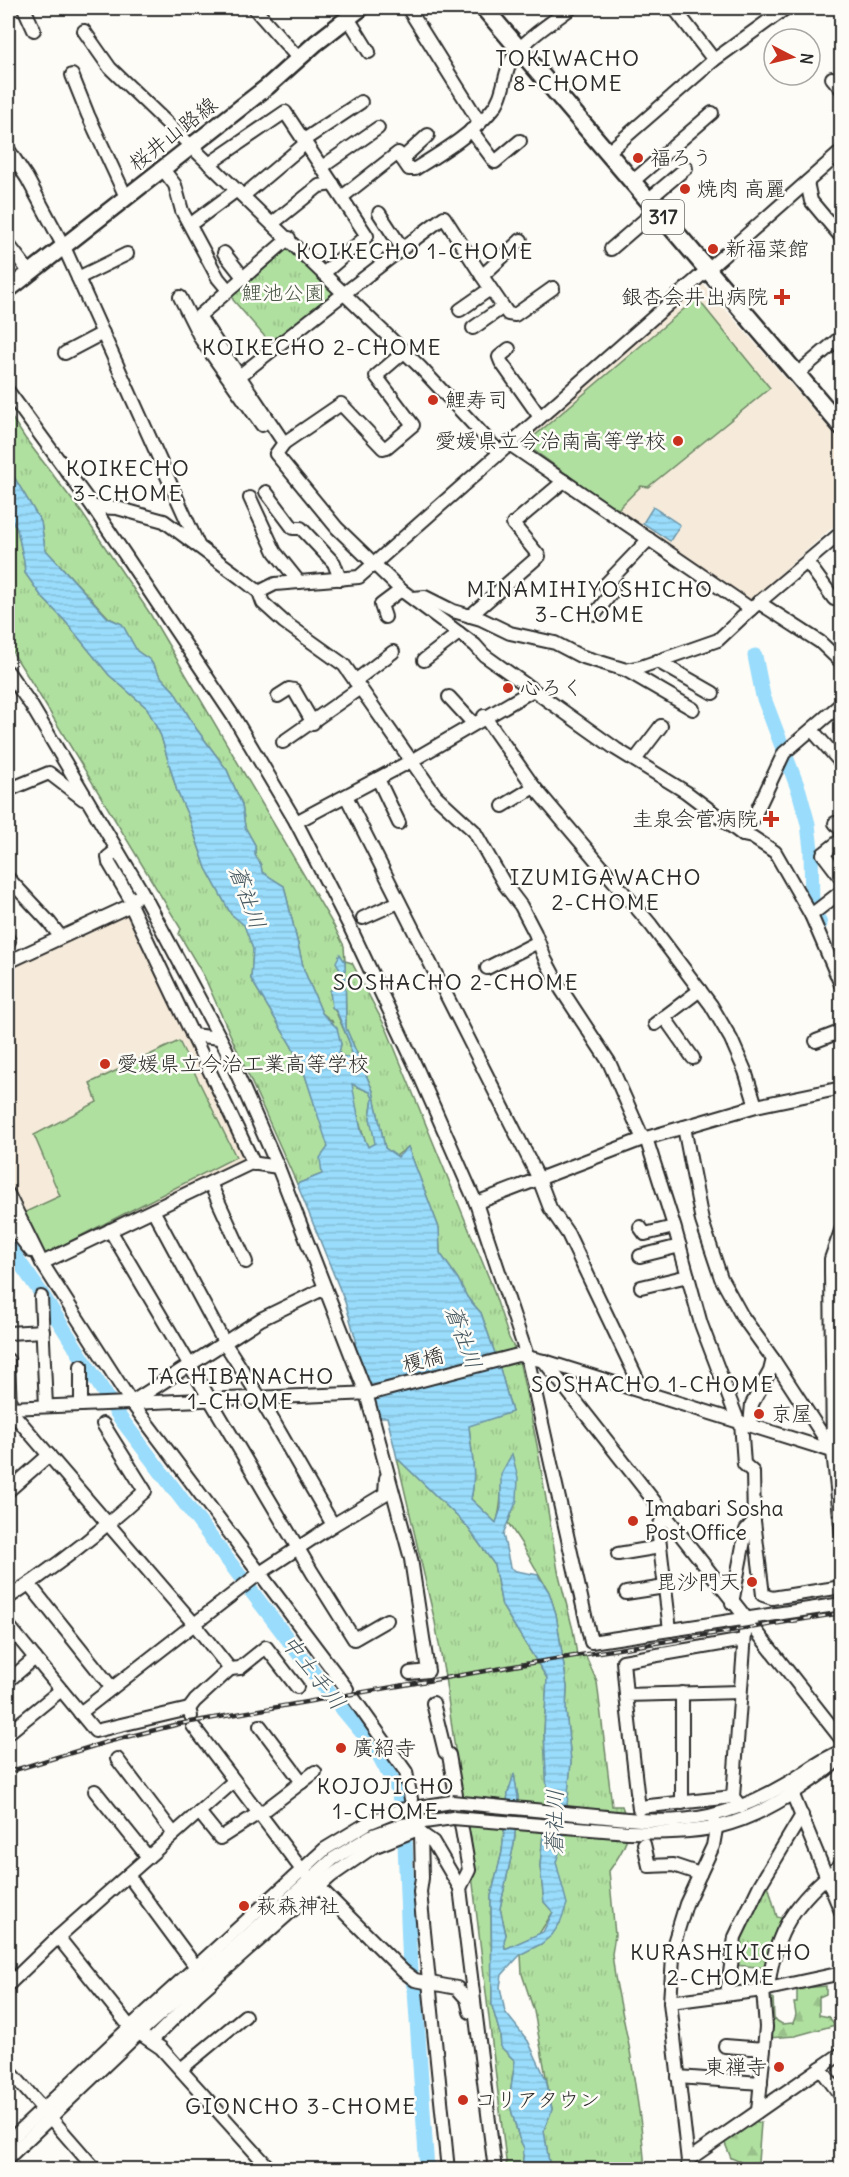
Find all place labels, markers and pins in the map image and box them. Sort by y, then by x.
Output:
place label: 福ろう [650,144,713,171]
marker: 福ろう [631,151,645,165]
place label: 焼肉 高麗 [697,175,786,202]
marker: 焼肉 高麗 [678,182,692,196]
place label: 新福菜館 [725,235,809,262]
marker: 新福菜館 [706,242,720,256]
place label: 銀杏会井出病院 [621,283,768,310]
marker: 銀杏会井出病院 [773,288,791,306]
place label: 鯉寿司 [445,386,508,413]
marker: 鯉寿司 [426,393,440,407]
place label: 愛媛県立今治南高等学校 [435,427,666,454]
marker: 愛媛県立今治南高等学校 [671,434,685,448]
place label: 心ろく [520,674,583,701]
marker: 心ろく [501,681,515,695]
place label: 圭泉会菅病院 [632,805,758,832]
marker: 圭泉会菅病院 [762,810,780,828]
place label: 愛媛県立今治工業高等学校 [117,1050,369,1077]
marker: 愛媛県立今治工業高等学校 [98,1057,112,1071]
place label: 京屋 [771,1400,813,1427]
marker: 京屋 [752,1407,766,1421]
place label: Imabari Sosha Post Office [645,1495,783,1546]
marker: Imabari Sosha Post Office [626,1514,640,1528]
place label: 毘沙門天 [656,1568,740,1595]
marker: 毘沙門天 [745,1575,759,1589]
place label: 廣紹寺 [353,1734,416,1761]
marker: 廣紹寺 [334,1741,348,1755]
place label: 萩森神社 [256,1892,340,1919]
marker: 萩森神社 [237,1899,251,1913]
place label: 東禅寺 [704,2053,767,2080]
marker: 東禅寺 [772,2060,786,2074]
place label: コリアタウン [475,2086,600,2113]
marker: コリアタウン [456,2093,470,2107]

